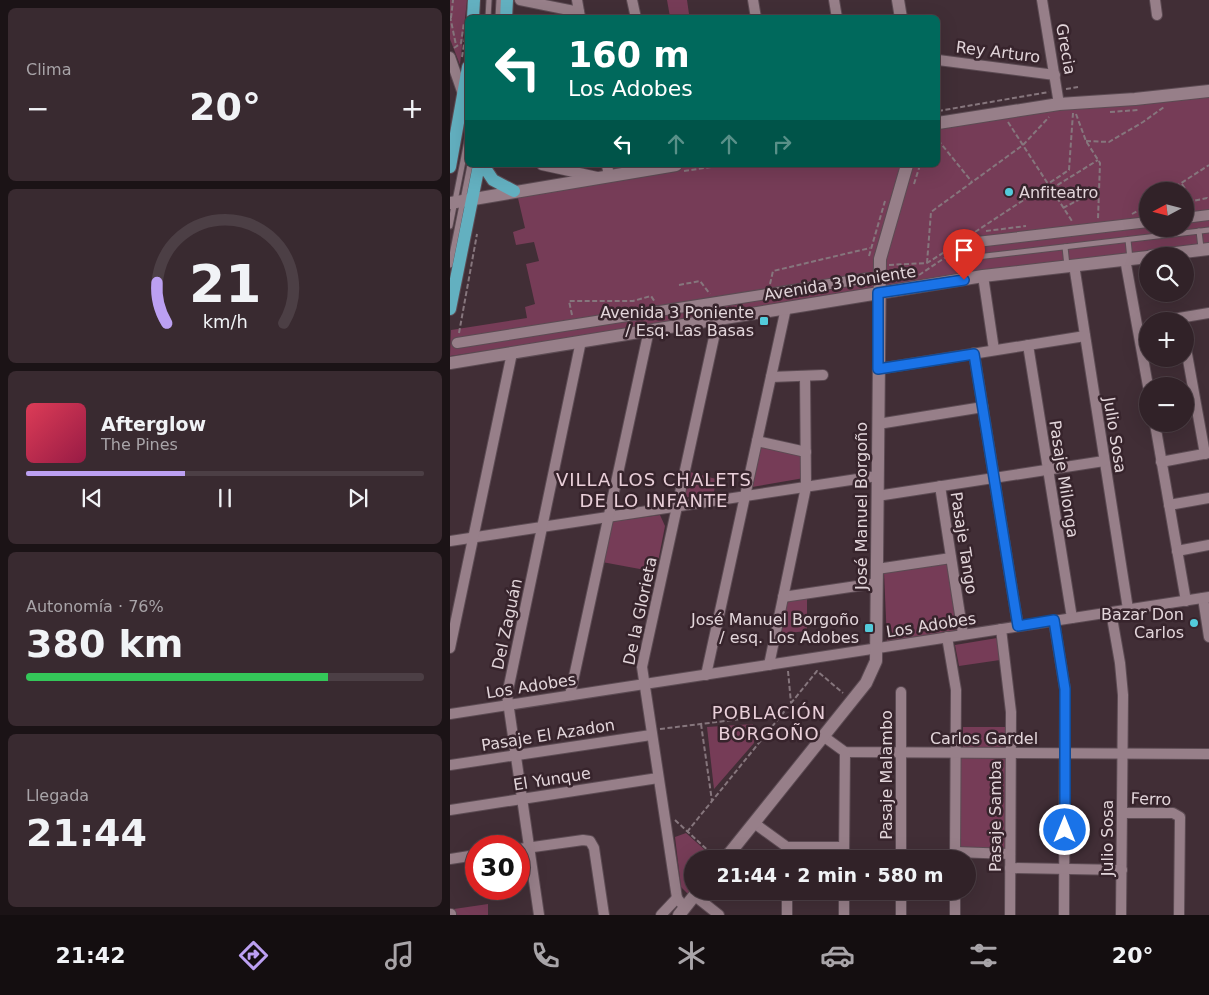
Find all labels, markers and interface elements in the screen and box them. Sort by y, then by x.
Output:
street label: Grecia [1052,22,1080,76]
icon: left [485,35,550,100]
text: 160 m [568,35,690,75]
street label: Rey Arturo [955,37,1041,67]
text: Clima [26,60,71,79]
text: Los Adobes [568,76,693,101]
text: 20° [189,85,261,129]
text: − [26,92,49,125]
text: + [401,92,424,125]
icon: left [609,130,637,158]
icon: ahead [662,130,690,158]
icon: ahead [715,130,743,158]
icon: right [768,130,796,158]
north arrow [1139,182,1194,238]
map controls [1139,182,1194,432]
place label: Anfiteatro [1019,183,1098,202]
marker: Anfiteatro [1003,186,1015,198]
pin [943,229,985,280]
icon: arrive [950,236,978,264]
button: search [1139,247,1194,302]
text: 21 [189,254,261,314]
street label: Avenida 3 Poniente [763,262,917,304]
place label: Avenida 3 Poniente / Esq. Las Basas [600,303,754,340]
text: km/h [202,311,248,332]
button: + [1139,312,1194,367]
marker: Avenida 3 Poniente / Esq. Las Basas [758,315,770,327]
button: − [1139,377,1194,432]
street label: Julio Sosa [1099,395,1130,474]
text: Afterglow [101,413,206,435]
street label: Pasaje Milonga [1045,419,1083,539]
street label: José Manuel Borgoño [852,422,871,591]
text: The Pines [101,435,178,454]
district label: VILLA LOS CHALETS DE LO INFANTE [556,469,752,511]
icon: previous [78,484,106,512]
icon: pause [211,484,239,512]
icon: next [344,484,372,512]
street label: Pasaje Tango [947,491,981,595]
street label: De la Glorieta [619,555,661,667]
street label: Del Zaguán [488,577,526,671]
text: Autonomía · 76% [26,597,164,616]
place label: Bazar Don Carlos [1101,605,1184,642]
street label: Los Adobes [885,609,977,641]
place label: José Manuel Borgoño / esq. Los Adobes [690,610,859,647]
marker: Bazar Don Carlos [1188,617,1200,629]
text: 380 km [26,622,183,666]
marker: José Manuel Borgoño / esq. Los Adobes [863,622,875,634]
street label: Los Adobes [485,670,577,702]
district label: POBLACIÓN BORGOÑO [712,702,826,744]
street label: Pasaje Malambo [877,710,896,840]
street label: Pasaje El Azadon [480,715,616,755]
street label: Carlos Gardel [930,729,1038,748]
street label: Pasaje Samba [986,760,1005,872]
street label: El Yunque [512,764,592,794]
text: Llegada [26,786,89,805]
street label: Ferro [1130,789,1172,809]
street label: Julio Sosa [1098,800,1117,877]
position arrow [1038,803,1090,855]
text: 21:44 [26,811,147,855]
speed limit sign: 30 [465,835,530,900]
text: 21:44 · 2 min · 580 m [716,864,944,886]
icon: directions [236,938,271,973]
icon: music [382,938,417,973]
icon: phone [528,938,563,973]
icon: climate [674,938,709,973]
icon: car [820,938,855,973]
icon: filters [966,938,1001,973]
text: 21:42 [55,943,125,968]
text: 20° [1112,943,1153,968]

